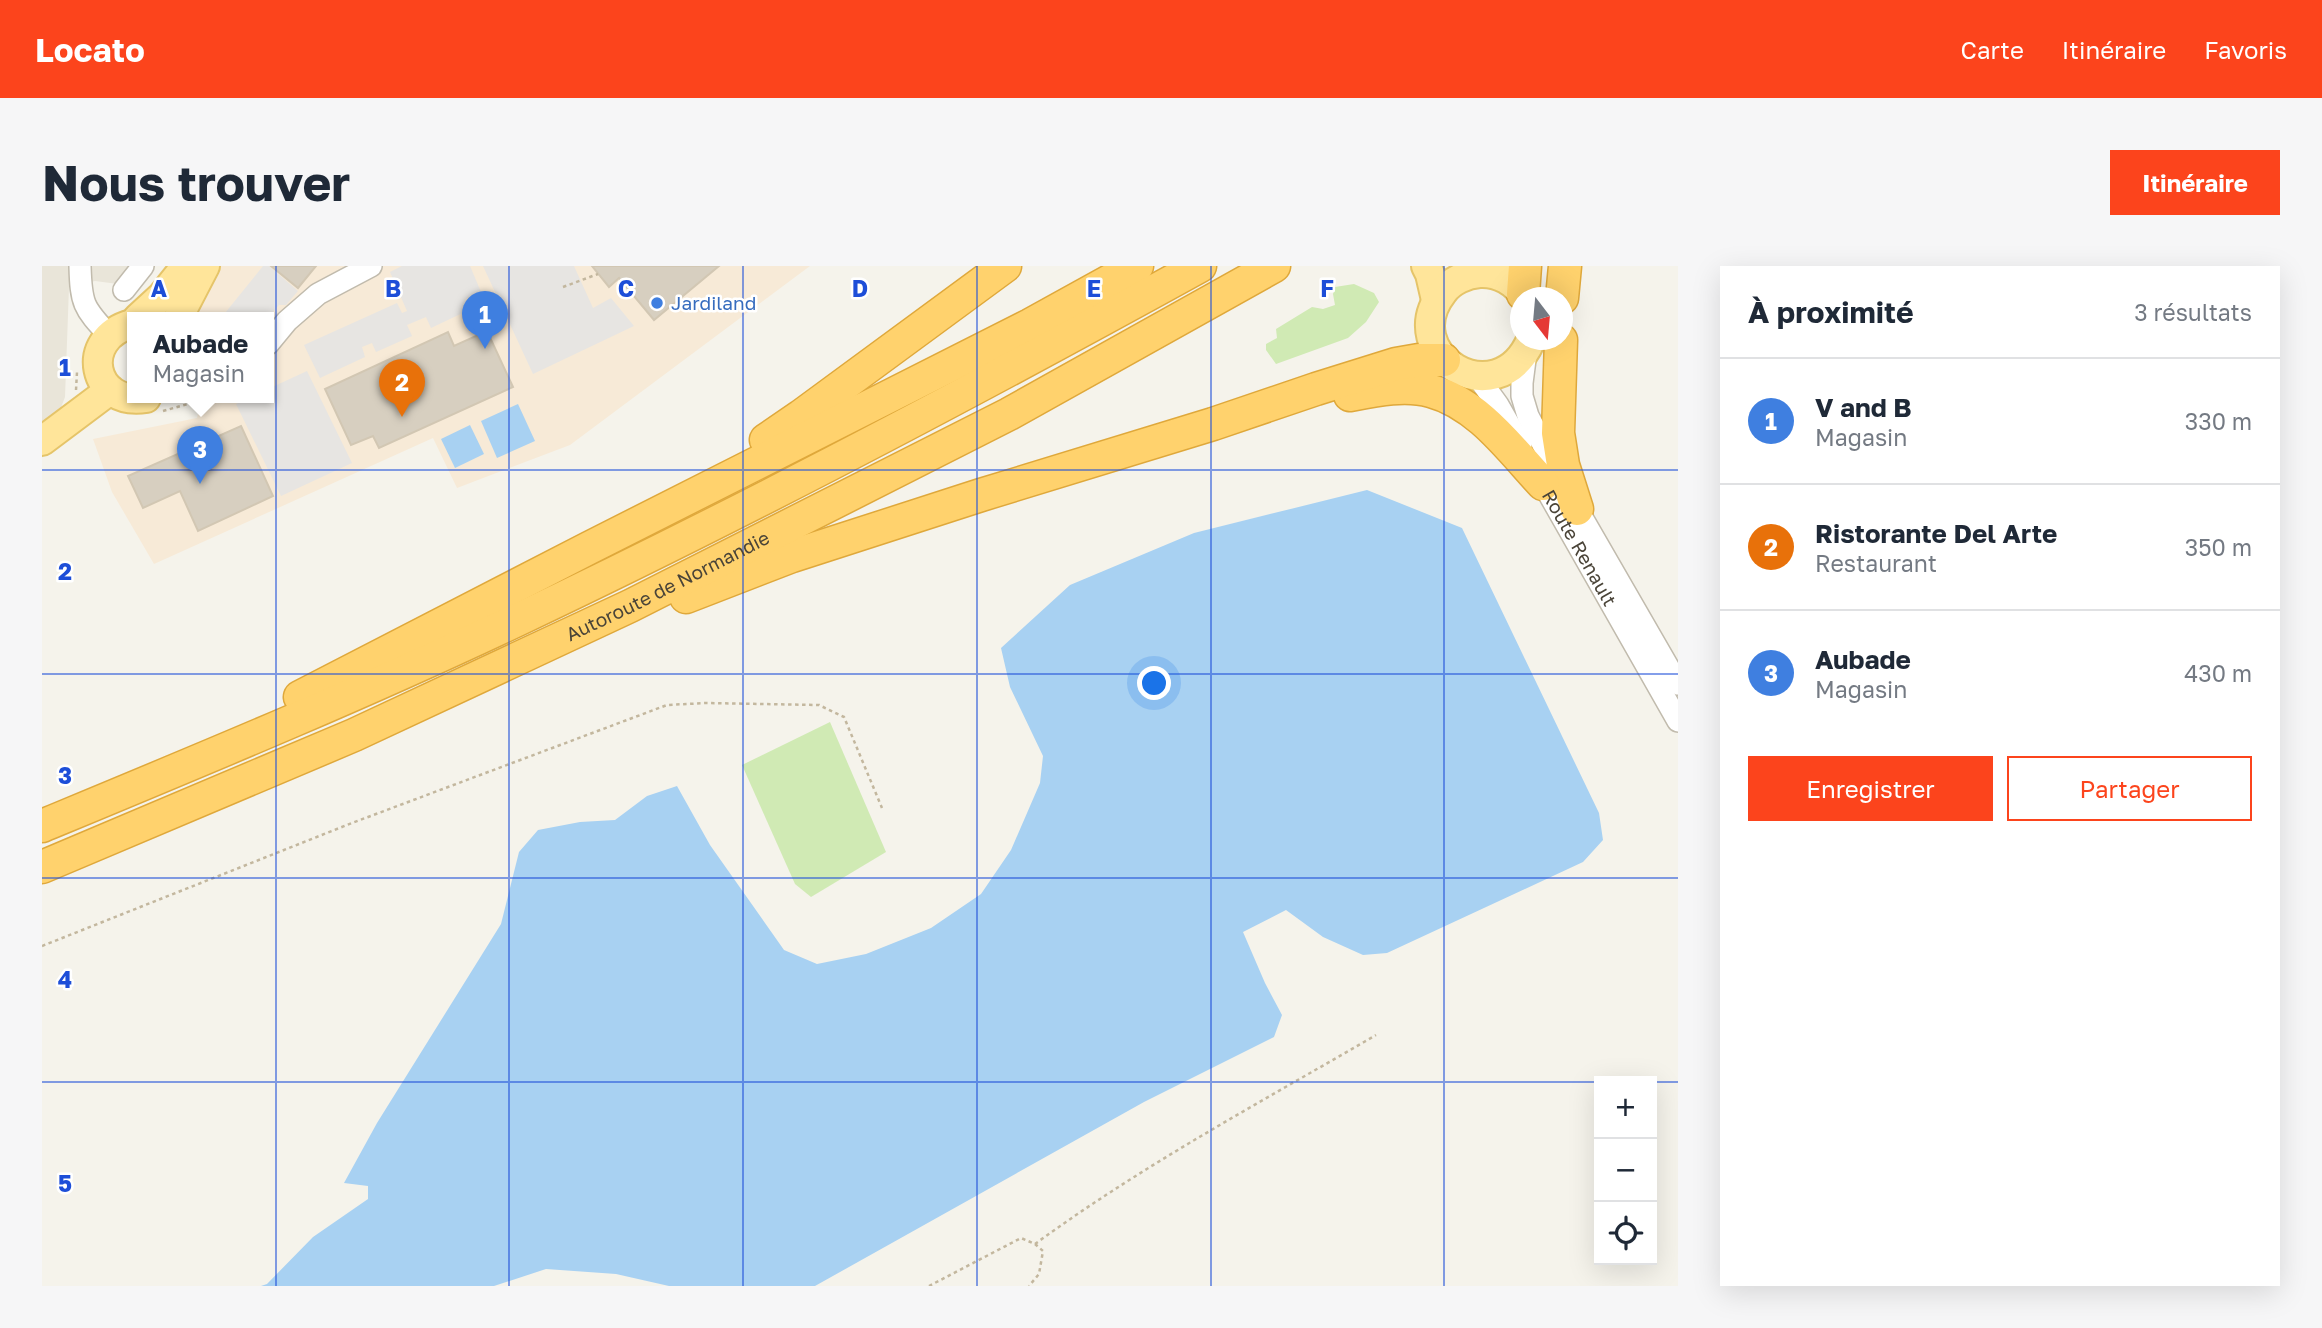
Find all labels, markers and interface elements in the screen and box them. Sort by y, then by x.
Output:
text: Locato [35,30,145,69]
text: Carte [1961,35,2024,64]
text: Itinéraire [2062,35,2166,64]
text: Favoris [2204,35,2287,64]
button: Itinéraire [2110,150,2280,215]
text: Nous trouver [42,153,350,212]
text: A [151,274,168,302]
text: B [385,274,401,302]
text: C [618,274,634,302]
text: D [852,274,868,302]
text: E [1087,274,1101,302]
text: F [1320,274,1334,302]
north arrow [1510,287,1573,350]
pin: 1 [462,291,508,349]
place label: Jardiland [671,291,756,314]
text: À proximité [1748,294,1914,330]
marker: Jardiland [649,295,665,311]
text: 3 résultats [2134,298,2252,326]
popup [127,312,274,403]
text: Aubade [153,328,248,359]
text: 1 [59,353,71,381]
text: Magasin [153,359,245,387]
pin: 2 [379,359,425,417]
text: V and B [1815,392,1912,423]
text: 1 [1765,407,1777,435]
text: 330 m [2185,407,2252,435]
text: Magasin [1815,423,1907,451]
pin: 3 [177,426,223,484]
street label: Route Renault [1538,485,1622,610]
text: Ristorante Del Arte [1815,518,2057,549]
street label: Autoroute de Normandie [562,525,773,645]
text: 2 [1764,533,1778,561]
text: 350 m [2185,533,2252,561]
text: Restaurant [1815,549,1937,577]
text: 2 [58,557,72,585]
text: Aubade [1815,644,1911,675]
text: 3 [1764,659,1778,687]
text: 430 m [2184,659,2252,687]
your location [1137,666,1171,700]
text: Magasin [1815,675,1907,703]
button: Enregistrer [1748,756,1993,821]
button: Partager [2007,756,2252,821]
text: 3 [58,761,72,789]
text: 4 [58,965,72,993]
map controls [1594,1076,1657,1265]
button: + [1594,1076,1657,1139]
button: − [1594,1139,1657,1202]
text: 5 [58,1169,72,1197]
button: locate [1594,1202,1657,1265]

